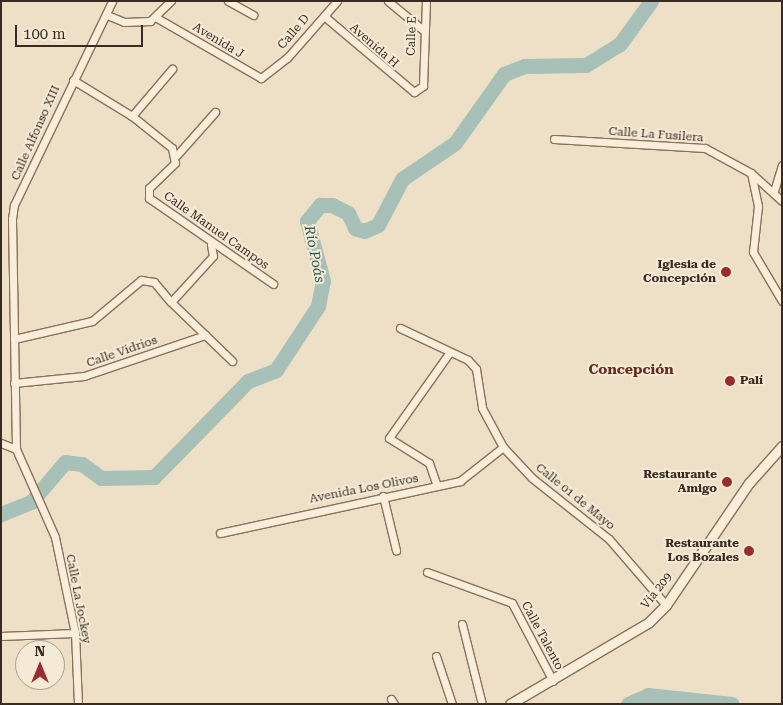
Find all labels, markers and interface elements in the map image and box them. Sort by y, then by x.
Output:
street label: Calle D [275,12,313,52]
scale bar [18,15,145,47]
street label: Calle E [404,16,420,56]
street label: Avenida J [190,20,246,62]
street label: Avenida H [347,21,401,71]
text: 100 m [23,25,66,43]
street label: Calle Alfonso XIII [9,83,63,183]
street label: Calle La Fusilera [608,125,704,145]
street label: Calle Manuel Campos [161,189,271,273]
water label: Río Poás [301,224,329,284]
place label: Iglesia de Concepción [643,258,716,286]
marker: Iglesia de Concepción [720,266,732,278]
street label: Calle Vidrios [85,333,159,371]
district label: Concepción [588,361,674,377]
place label: Palí [740,374,763,388]
marker: Palí [724,375,736,387]
street label: Calle 01 de Mayo [533,461,617,533]
place label: Restaurante Amigo [643,468,717,496]
street label: Avenida Los Olivos [308,471,420,507]
marker: Restaurante Amigo [721,476,733,488]
place label: Restaurante Los Bozales [665,537,739,565]
marker: Restaurante Los Bozales [743,545,755,557]
street label: Calle La Jockey [62,553,94,645]
street label: Vía 209 [638,570,676,612]
street label: Calle Talento [518,599,566,673]
north arrow [15,640,65,690]
text: N [35,643,45,659]

